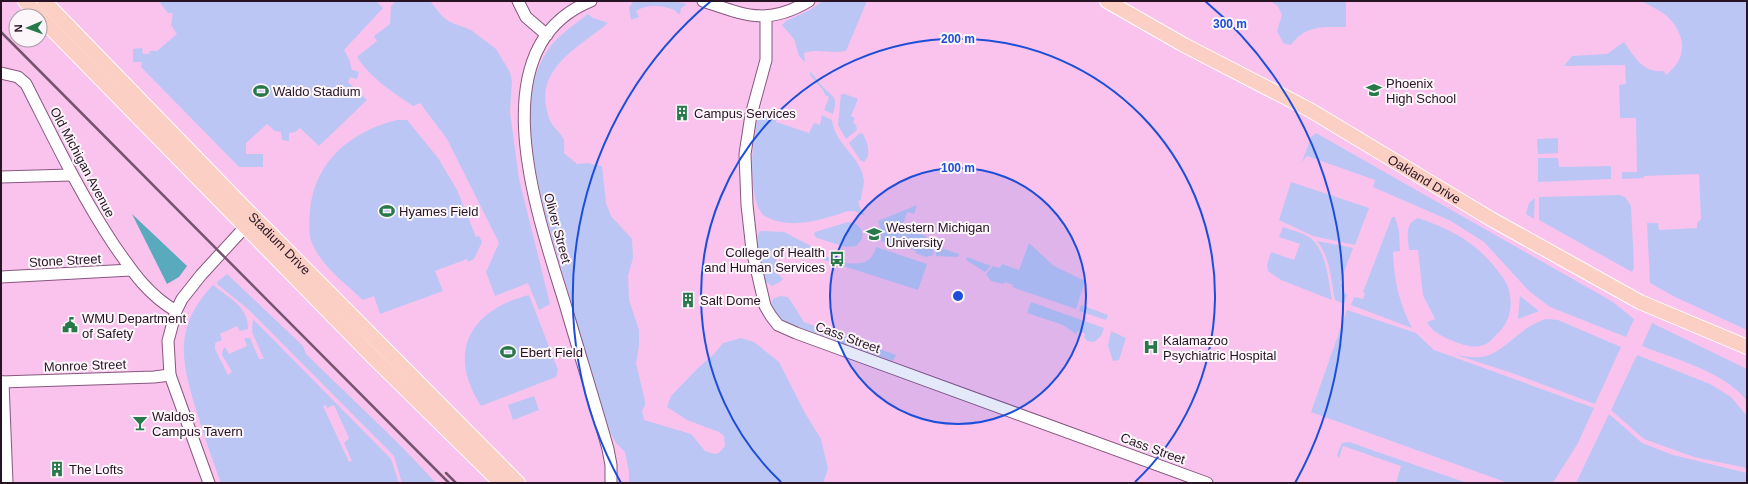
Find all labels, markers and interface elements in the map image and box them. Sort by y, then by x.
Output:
north arrow [8,8,48,48]
text: 300 m [1213,17,1247,31]
text: N [12,24,24,33]
text: 200 m [941,32,975,46]
place label: Phoenix High School [1386,76,1456,106]
school or university icon: Phoenix High School [1365,81,1383,99]
sports icon: Waldo Stadium [252,82,270,100]
place label: Waldo Stadium [273,84,361,99]
building icon: Campus Services [673,104,691,122]
street label: Old Michigan Avenue [47,105,118,220]
place label: Campus Services [694,106,796,121]
street label: Oakland Drive [1385,152,1463,207]
text: 100 m [941,161,975,175]
street label: Oliver Street [541,191,574,265]
sports icon: Hyames Field [378,202,396,220]
place label: Hyames Field [399,204,478,219]
street label: Stadium Drive [245,209,314,278]
place label: Western Michigan University [886,220,990,250]
school or university icon: Western Michigan University [865,225,883,243]
place label: College of Health and Human Services [704,245,825,275]
bus stop icon: College of Health and Human Services [828,250,846,268]
street label: Stone Street [29,251,102,270]
centre of rings [951,289,965,303]
building icon: Salt Dome [679,291,697,309]
place label: Salt Dome [700,293,761,308]
place label: WMU Department of Safety [82,311,186,341]
public building icon: WMU Department of Safety [61,316,79,334]
street label: Cass Street [813,319,883,356]
place label: Kalamazoo Psychiatric Hospital [1163,333,1277,363]
hospital icon: Kalamazoo Psychiatric Hospital [1142,338,1160,356]
sports icon: Ebert Field [499,343,517,361]
place label: Ebert Field [520,345,583,360]
street label: Monroe Street [44,357,127,374]
place label: Waldos Campus Tavern [152,409,243,439]
bar icon: Waldos Campus Tavern [131,414,149,432]
street label: Cass Street [1118,430,1188,467]
building icon: The Lofts [48,460,66,478]
place label: The Lofts [69,462,124,477]

